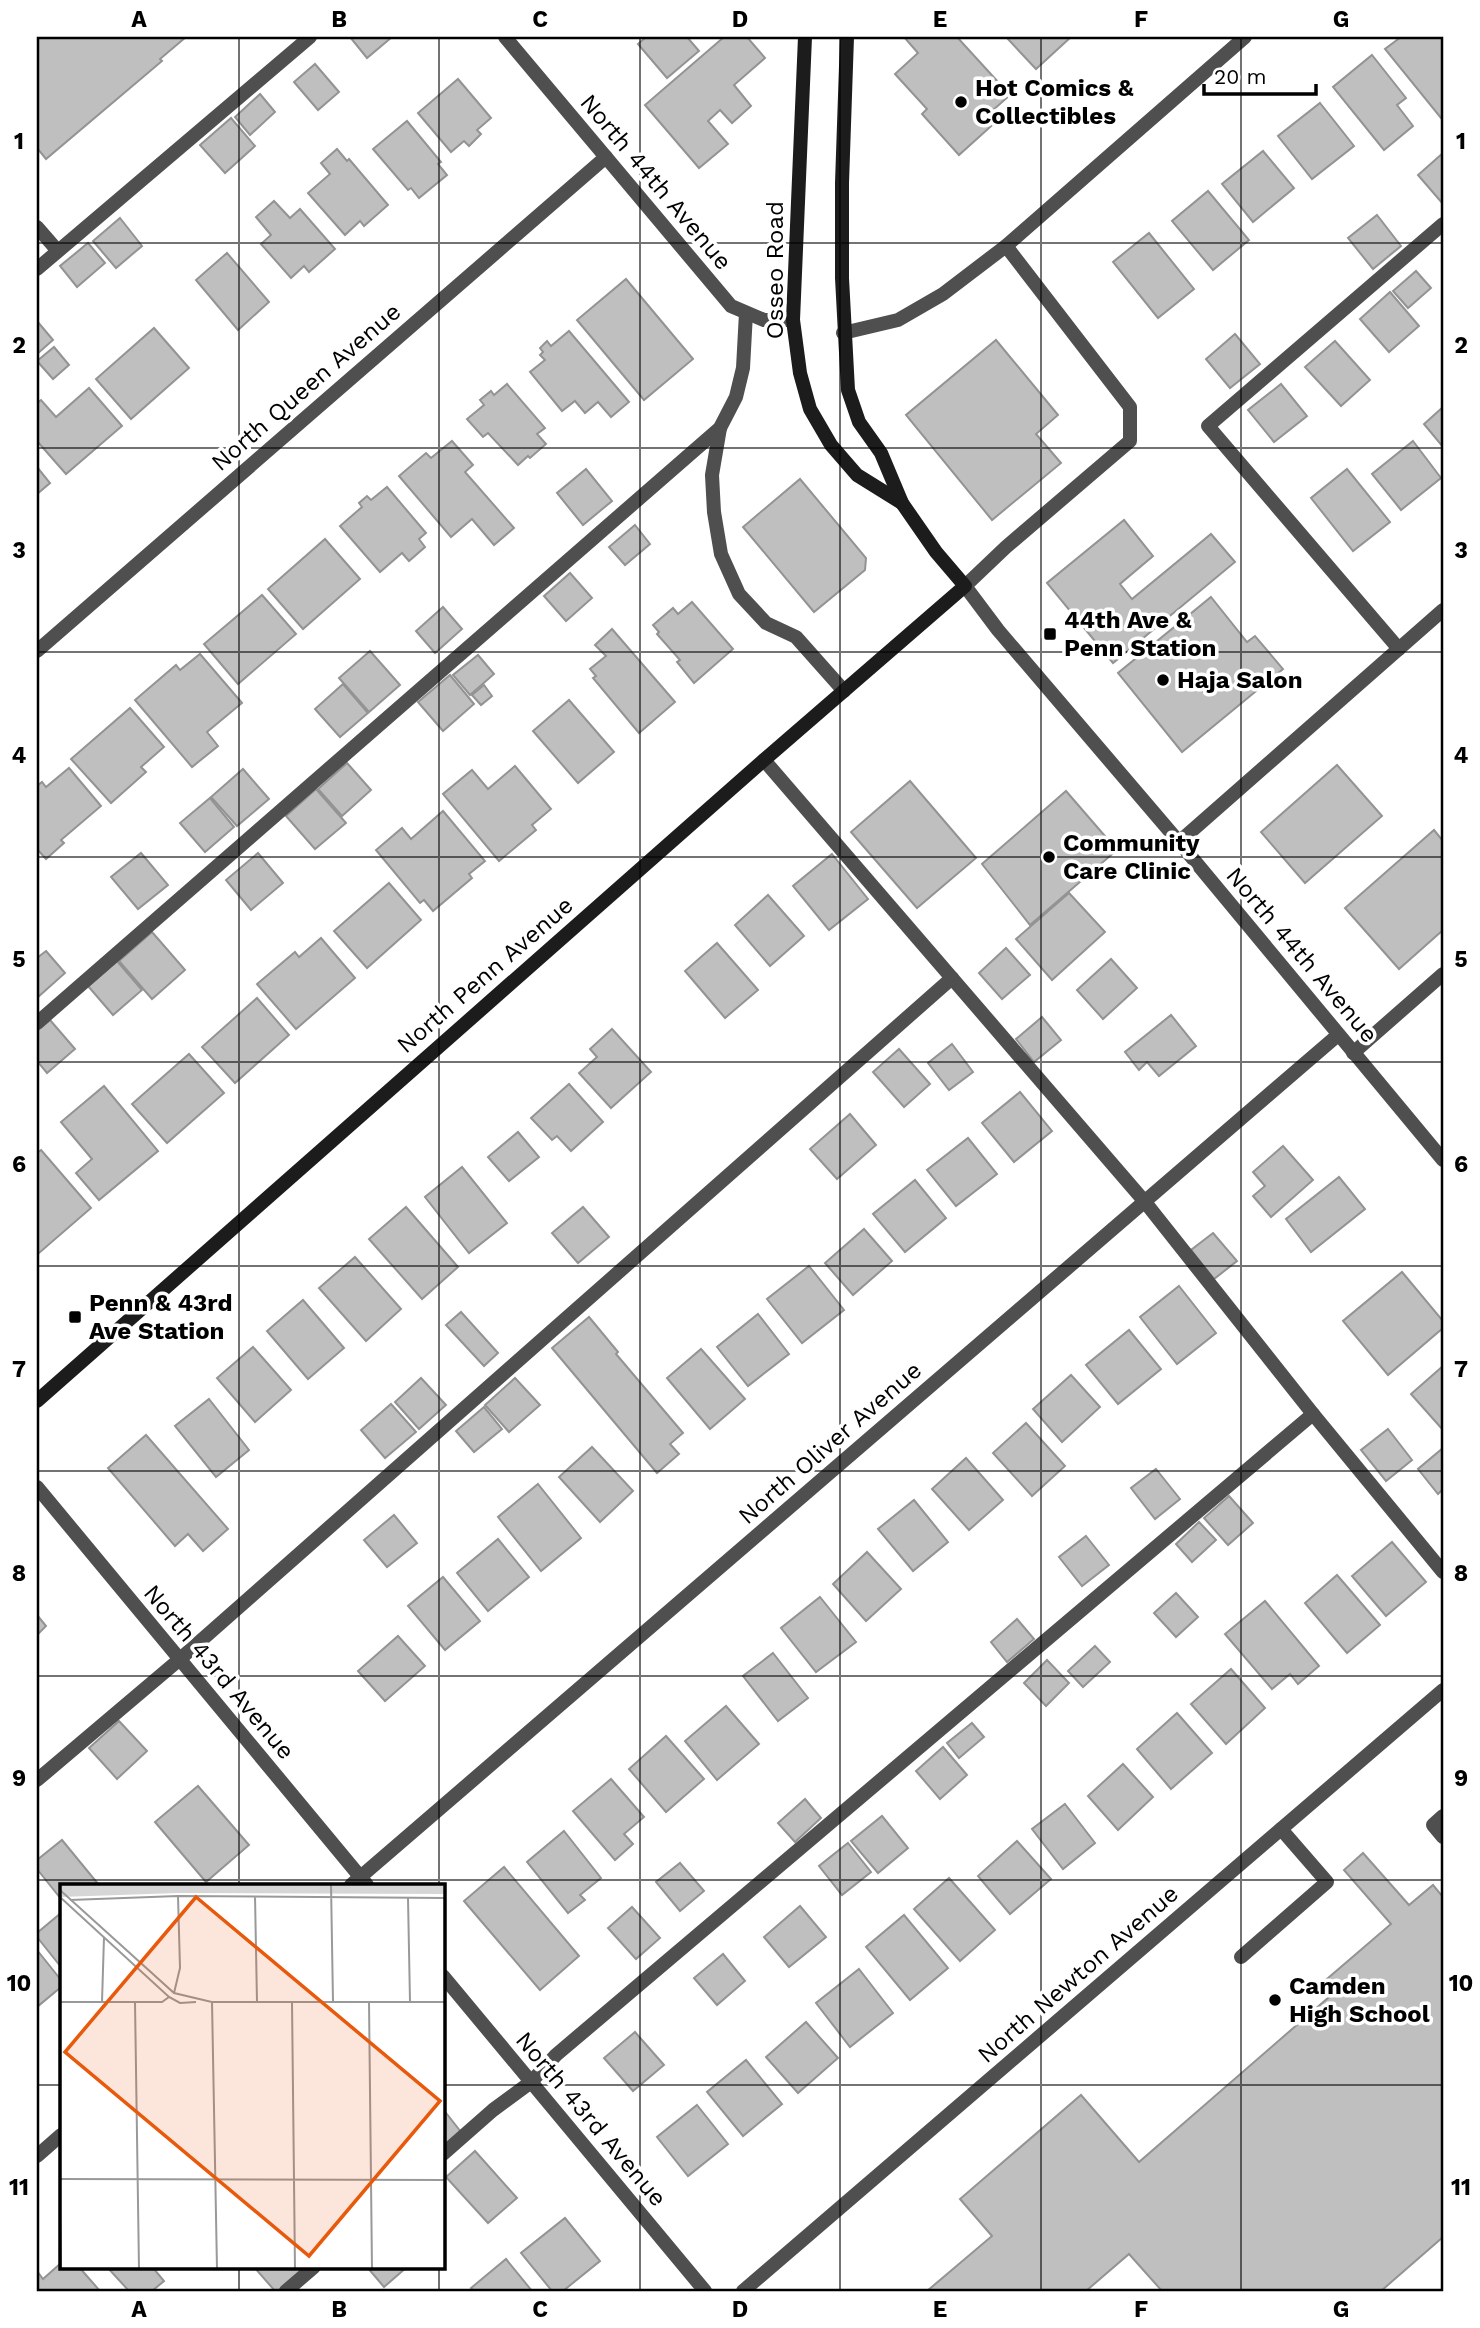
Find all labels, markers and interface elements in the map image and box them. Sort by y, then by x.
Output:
text: A [131,6,147,33]
text: B [331,6,347,33]
text: C [532,6,548,33]
text: D [732,6,748,33]
text: E [933,6,947,33]
text: F [1134,6,1148,33]
text: G [1333,6,1349,33]
scale bar [1204,52,1316,96]
text: 20 m [1214,64,1266,89]
place label: Hot Comics & Collectibles [975,74,1134,130]
street label: North 44th Avenue [574,89,738,275]
marker: Hot Comics & Collectibles [953,94,969,110]
text: 1 [14,128,24,155]
text: 1 [1456,128,1466,155]
street label: Osseo Road [761,201,789,339]
street label: North Queen Avenue [206,297,406,477]
text: 2 [12,332,26,359]
text: 2 [1454,332,1468,359]
text: 3 [12,537,26,564]
text: 3 [1454,537,1468,564]
place label: 44th Ave & Penn Station [1064,606,1217,662]
marker: 44th Ave & Penn Station [1042,626,1058,642]
place label: Haja Salon [1177,666,1303,694]
marker: Haja Salon [1155,672,1171,688]
text: 4 [12,742,27,769]
text: 4 [1454,742,1469,769]
place label: Community Care Clinic [1063,829,1200,885]
marker: Community Care Clinic [1041,849,1057,865]
street label: North 44th Avenue [1220,862,1384,1048]
street label: North Penn Avenue [391,891,579,1059]
text: 5 [12,946,26,973]
text: 5 [1454,946,1468,973]
text: 6 [12,1151,26,1178]
text: 6 [1454,1151,1468,1178]
place label: Penn & 43rd Ave Station [89,1289,233,1345]
marker: Penn & 43rd Ave Station [67,1309,83,1325]
text: 7 [12,1356,26,1383]
street label: North Oliver Avenue [733,1356,927,1530]
text: 7 [1454,1356,1468,1383]
text: 8 [12,1560,26,1587]
text: 8 [1454,1560,1468,1587]
street label: North 43rd Avenue [138,1579,300,1765]
text: 9 [12,1765,26,1792]
text: 9 [1454,1765,1468,1792]
street label: North Newton Avenue [972,1879,1184,2069]
inset map [60,1884,444,2268]
text: 10 [7,1970,31,1997]
text: 10 [1449,1970,1473,1997]
place label: Camden High School [1289,1972,1430,2028]
marker: Camden High School [1267,1992,1283,2008]
street label: North 43rd Avenue [510,2026,672,2212]
text: 11 [9,2174,29,2201]
text: 11 [1451,2174,1471,2201]
text: A [131,2296,147,2323]
text: B [331,2296,347,2323]
text: C [532,2296,548,2323]
text: D [732,2296,748,2323]
text: E [933,2296,947,2323]
text: F [1134,2296,1148,2323]
text: G [1333,2296,1349,2323]

